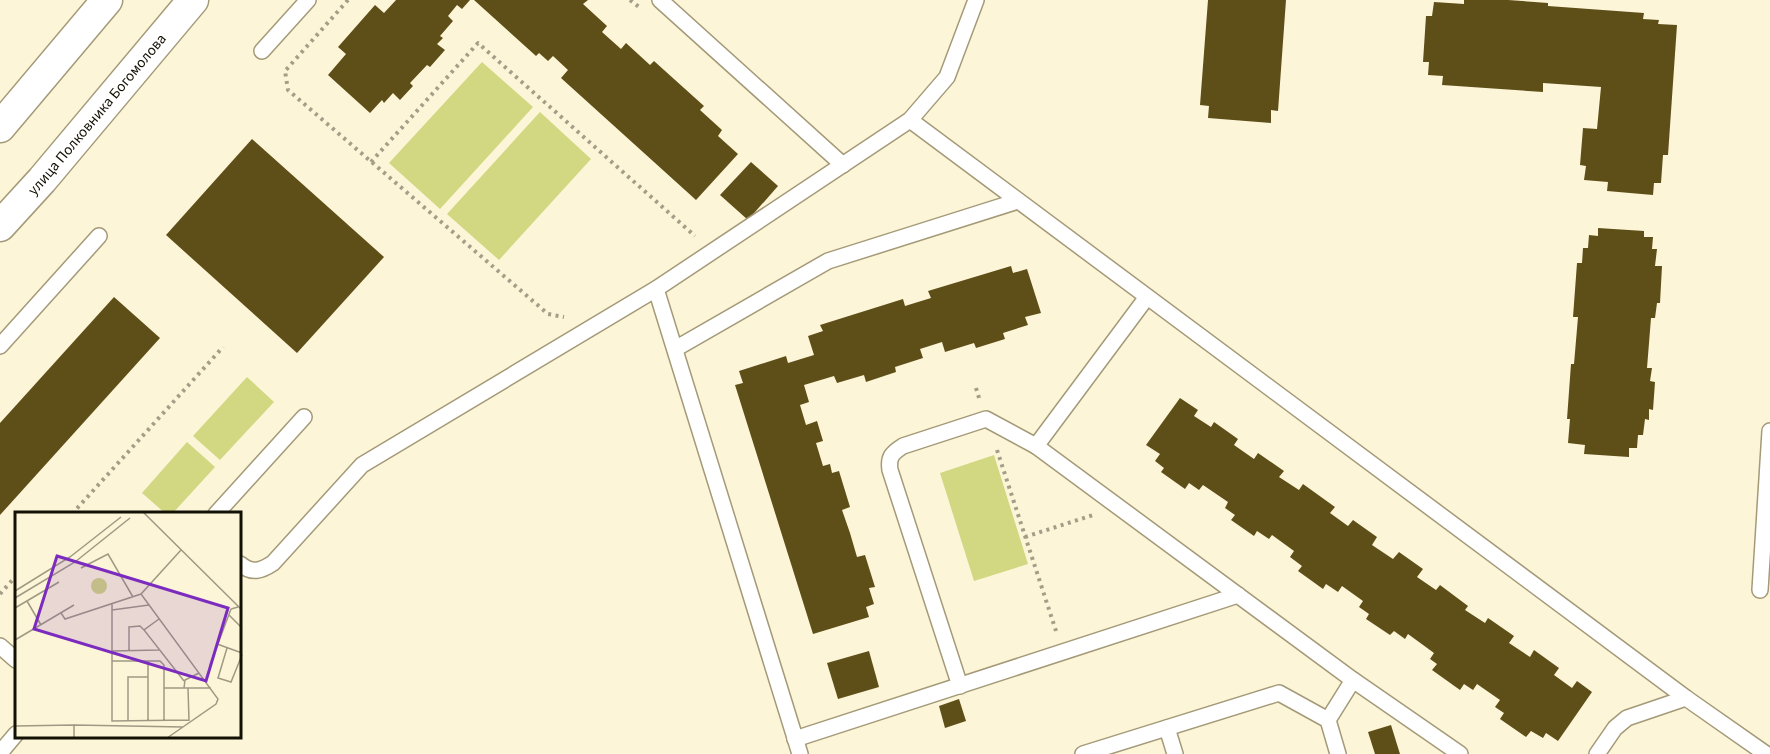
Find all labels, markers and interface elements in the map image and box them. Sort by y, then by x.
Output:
street label: улица Полковника Богомолова [23,29,171,200]
inset map [15,512,242,739]

